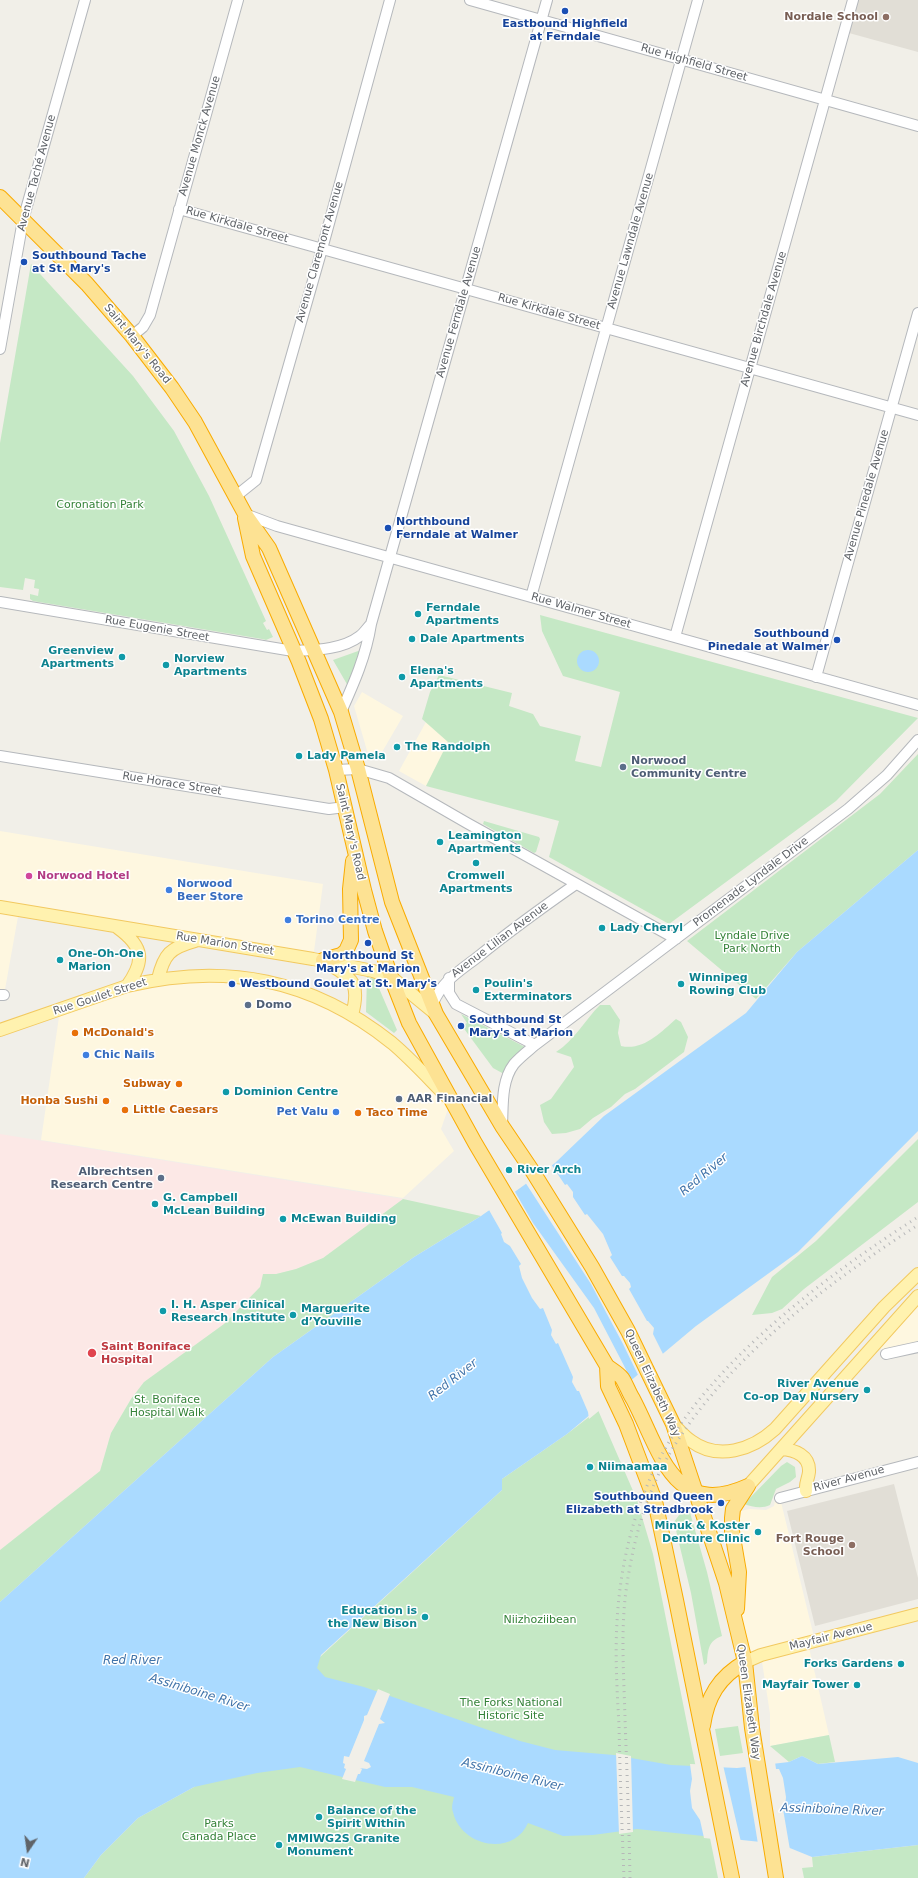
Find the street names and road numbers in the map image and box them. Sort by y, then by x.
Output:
street label: Rue Highfield Street [639,41,749,85]
street label: Avenue Monck Avenue [177,74,223,198]
street label: Avenue Taché Avenue [15,113,59,233]
street label: Avenue Lawndale Avenue [605,171,657,311]
street label: Avenue Claremont Avenue [294,180,346,324]
street label: Rue Kirkdale Street [184,204,290,246]
street label: Avenue Ferndale Avenue [434,245,484,379]
street label: Avenue Birchdale Avenue [738,250,790,388]
street label: Rue Kirkdale Street [496,291,602,333]
street label: Saint Mary's Road [101,302,173,386]
street label: Avenue Pinedale Avenue [842,428,892,562]
street label: Rue Walmer Street [530,590,632,632]
street label: Rue Eugenie Street [104,613,210,645]
street label: Rue Horace Street [121,770,223,798]
street label: Saint Mary's Road [332,782,368,882]
street label: Promenade Lyndale Drive [691,834,811,930]
street label: Avenue Lilian Avenue [449,899,551,981]
street label: Rue Marion Street [175,930,275,958]
street label: Rue Goulet Street [52,976,148,1018]
street label: Queen Elizabeth Way [621,1327,683,1439]
street label: River Avenue [812,1463,886,1495]
street label: Mayfair Avenue [788,1620,874,1654]
street label: Queen Elizabeth Way [733,1643,763,1761]

